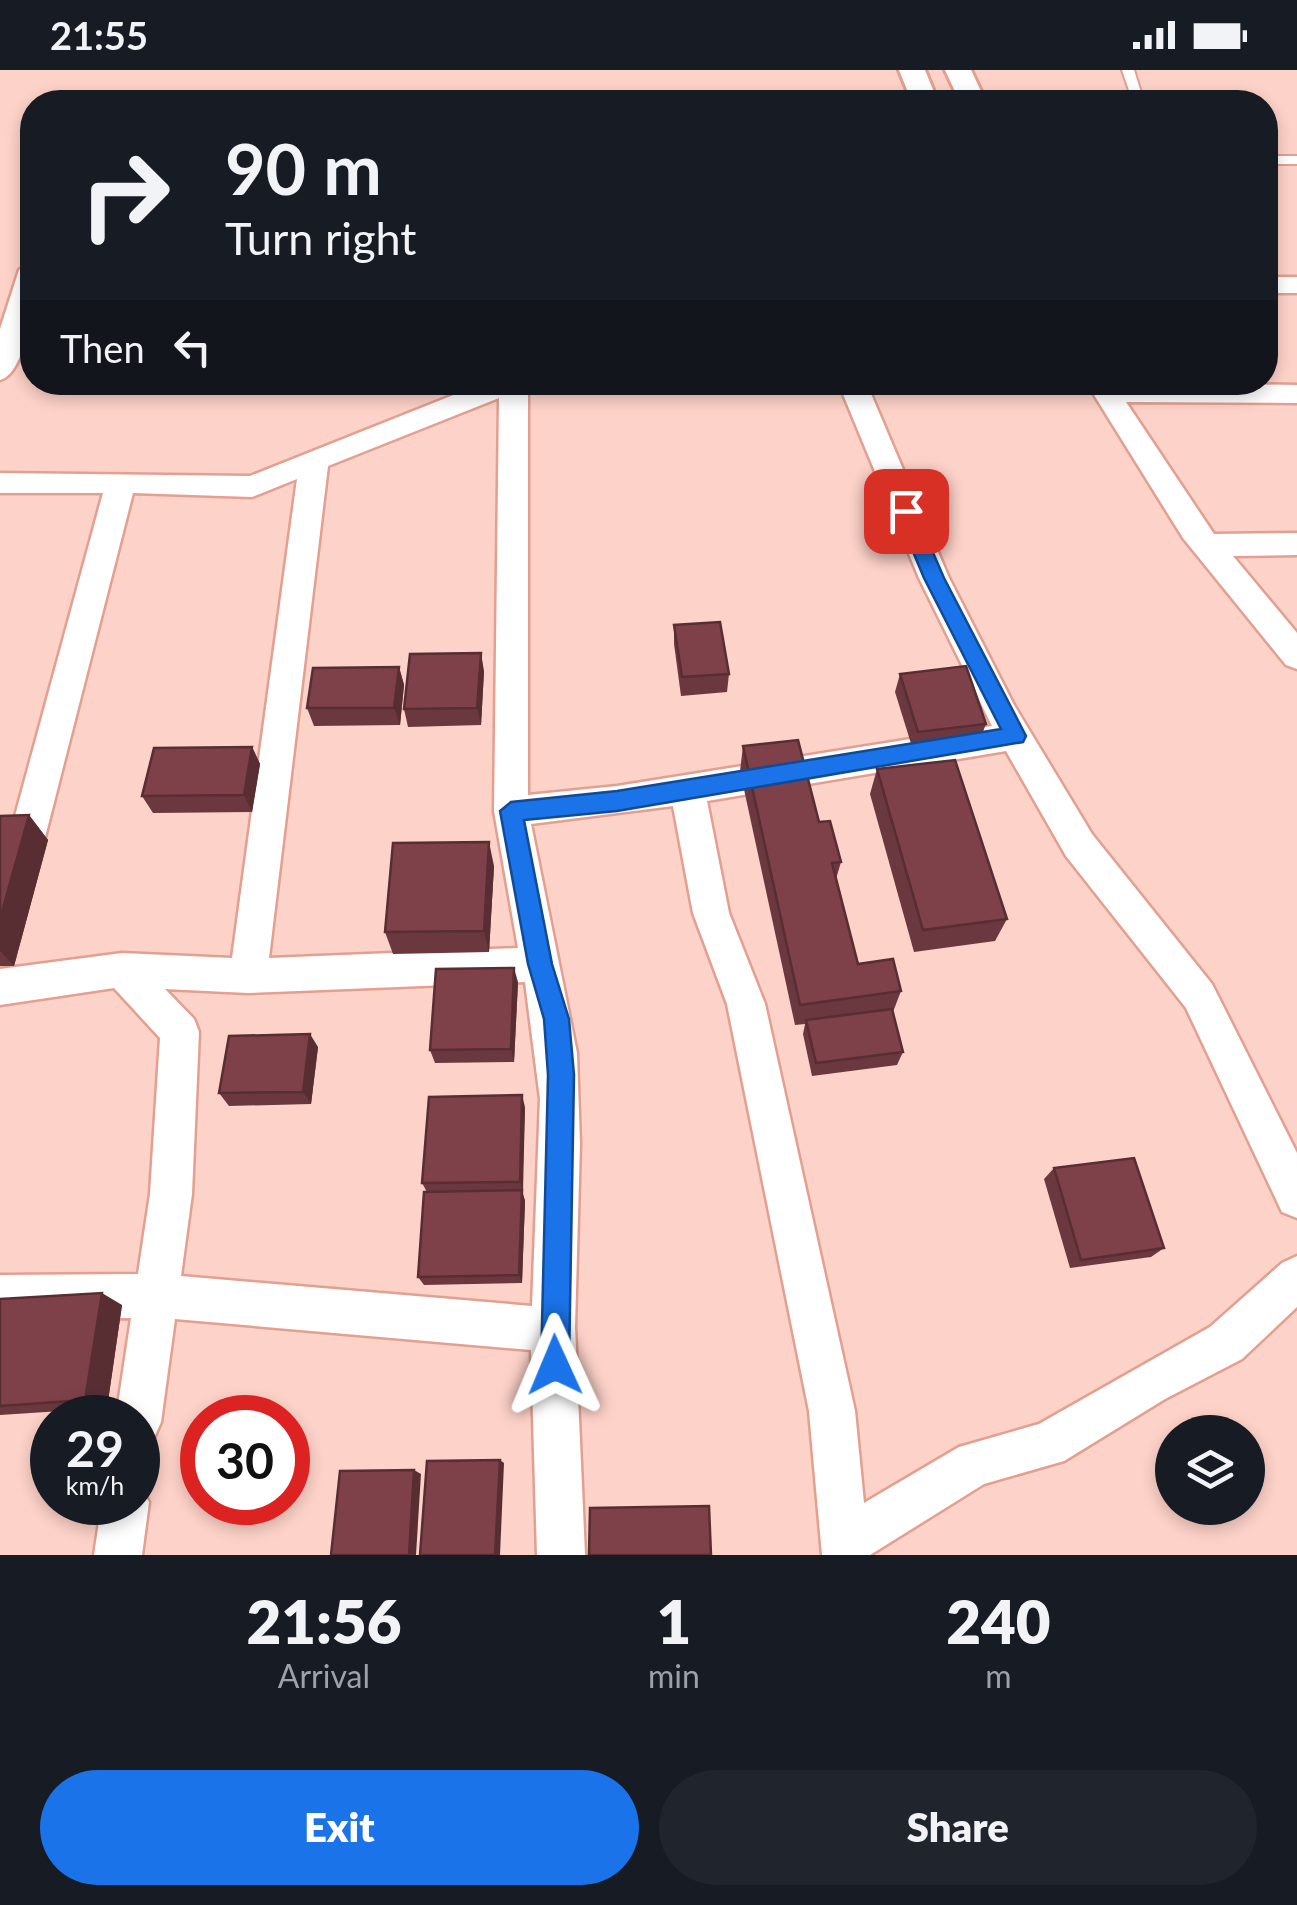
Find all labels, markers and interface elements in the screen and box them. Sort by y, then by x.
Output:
text: 21:55 [50,12,148,58]
text: 90 m [225,126,382,210]
icon: right [60,130,190,260]
text: Turn right [225,211,416,265]
icon: left [165,320,220,375]
text: Then [60,325,145,371]
pin [864,469,949,554]
icon: arrive [879,484,934,539]
position arrow [503,1313,607,1417]
speed limit sign: 30 [180,1395,310,1525]
map controls [1155,1415,1265,1525]
button: layers [1155,1415,1265,1525]
text: 29 [66,1418,124,1478]
text: km/h [66,1470,124,1500]
text: 21:56 [246,1585,402,1657]
text: 1 [656,1585,691,1657]
text: 240 [946,1585,1051,1657]
text: Arrival [278,1656,370,1695]
text: min [648,1656,700,1695]
text: m [985,1656,1012,1695]
button: Exit [40,1770,639,1885]
button: Share [659,1770,1257,1885]

